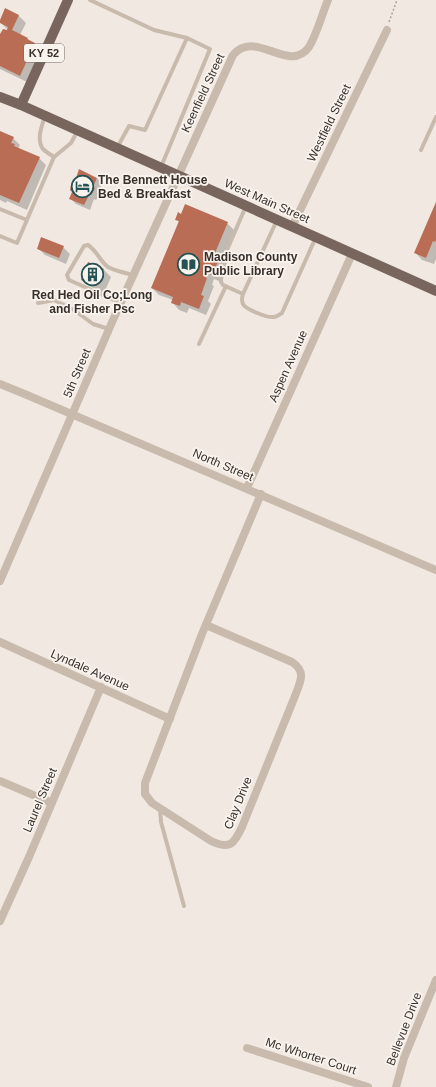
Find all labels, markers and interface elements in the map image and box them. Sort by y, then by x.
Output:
road number: KY 52 [24,44,64,62]
street label: Keenfield Street [179,51,228,135]
street label: Westfield Street [304,81,354,164]
place label: The Bennett House Bed & Breakfast [98,173,208,201]
hotel icon: The Bennett House Bed & Breakfast [69,174,95,200]
street label: West Main Street [222,176,312,226]
place label: Madison County Public Library [204,250,298,278]
library icon: Madison County Public Library [176,251,202,277]
building icon: Red Hed Oil Co;Long and Fisher Psc [79,261,105,287]
place label: Red Hed Oil Co;Long and Fisher Psc [32,288,152,316]
street label: Aspen Avenue [266,328,310,404]
street label: 5th Street [60,346,94,400]
street label: North Street [190,446,256,484]
street label: Lyndale Avenue [48,646,132,694]
street label: Laurel Street [20,765,60,834]
street label: Clay Drive [221,774,255,831]
street label: Bellevue Drive [384,990,425,1068]
street label: Mc Whorter Court [264,1035,359,1077]

